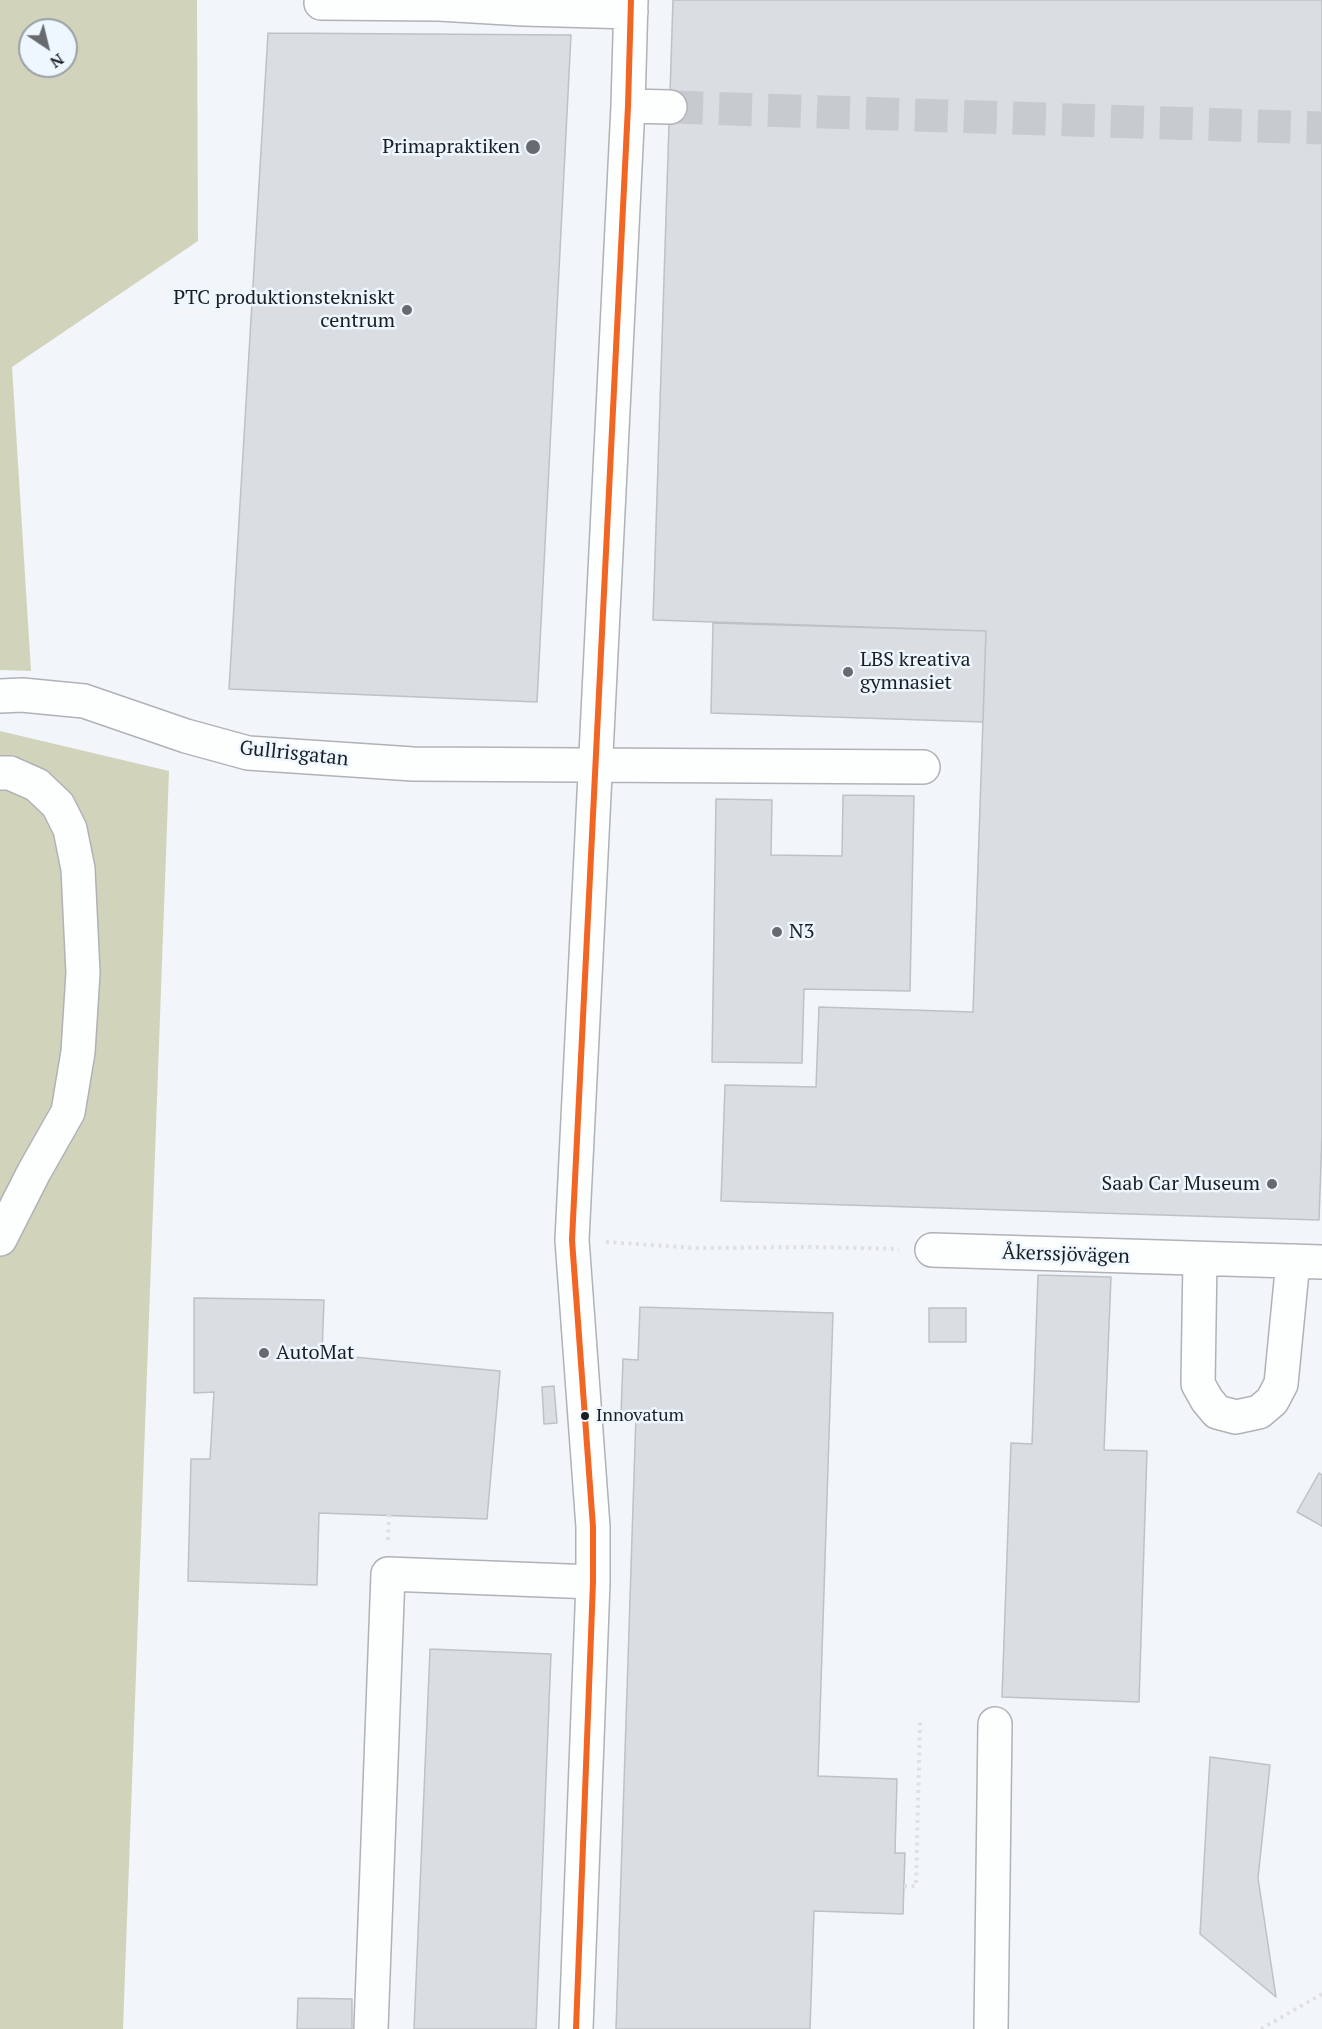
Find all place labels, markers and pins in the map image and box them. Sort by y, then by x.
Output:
place label: Primapraktiken [382,135,520,159]
marker: Primapraktiken [524,138,542,156]
place label: PTC produktionstekniskt centrum [173,286,395,333]
marker: PTC produktionstekniskt centrum [400,303,414,317]
place label: LBS kreativa gymnasiet [860,648,971,695]
marker: LBS kreativa gymnasiet [841,665,855,679]
place label: N3 [789,920,814,944]
marker: N3 [770,925,784,939]
place label: Saab Car Museum [1102,1172,1260,1196]
marker: Saab Car Museum [1265,1177,1279,1191]
place label: AutoMat [276,1341,354,1365]
marker: AutoMat [257,1346,271,1360]
place label: Innovatum [596,1405,684,1427]
marker: Innovatum [579,1410,591,1422]

